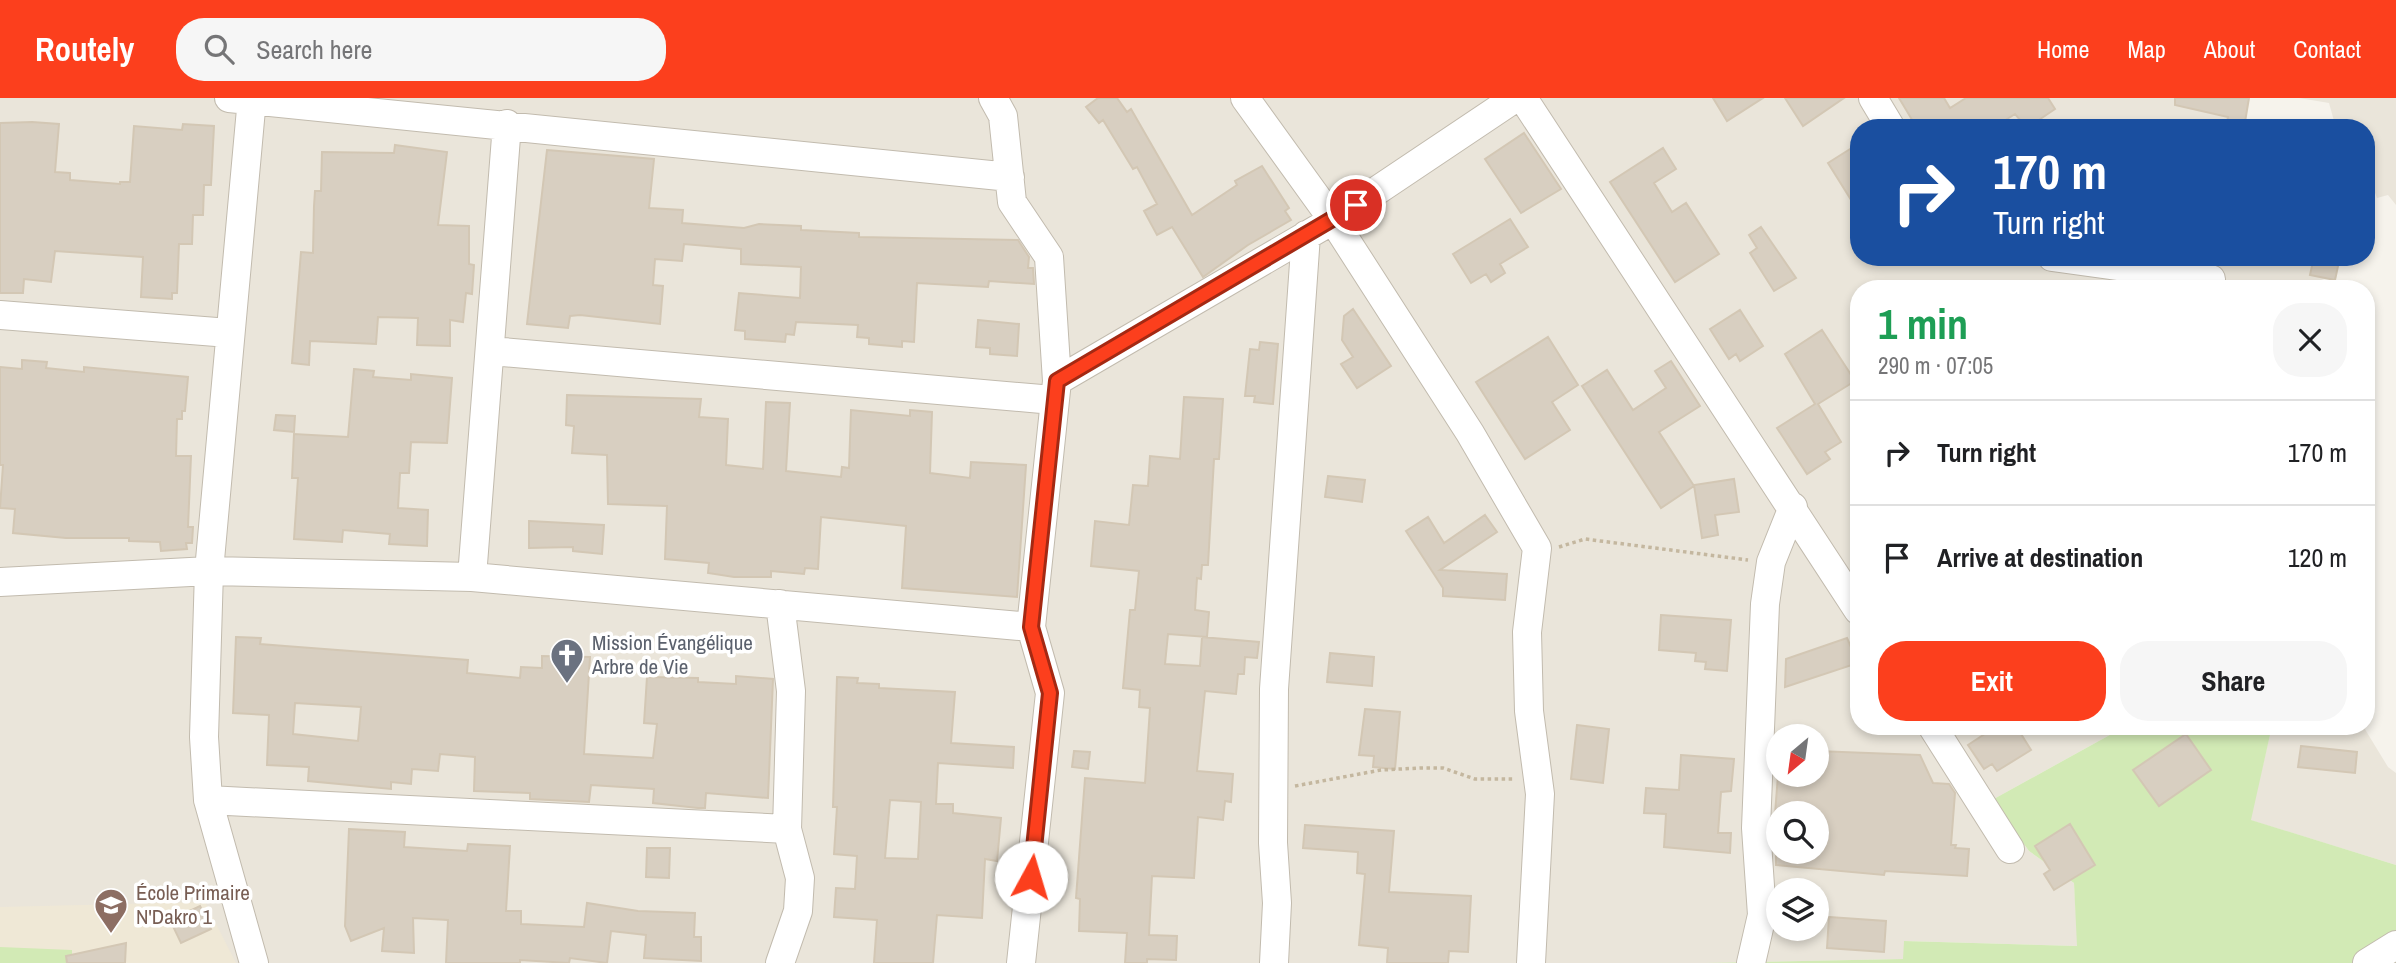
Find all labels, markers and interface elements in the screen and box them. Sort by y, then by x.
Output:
search box [176,18,666,81]
text: Routely [35,27,134,71]
icon: search [200,30,238,68]
text: Search here [256,32,372,67]
text: Home [2037,33,2089,65]
text: Map [2127,33,2166,65]
text: About [2204,33,2255,65]
text: Contact [2293,33,2361,65]
text: 170 m [1993,138,2107,204]
icon: right [1878,147,1969,238]
pin [1326,175,1386,235]
icon: arrive [1337,186,1375,224]
text: Turn right [1993,201,2105,244]
text: 1 min [1878,296,1968,352]
button: close [2273,303,2347,377]
text: 290 m · 07:05 [1878,350,1993,381]
icon: right [1878,434,1916,472]
text: Turn right [1937,435,2036,470]
text: 170 m [2288,435,2347,470]
icon: arrive [1878,539,1916,577]
text: Arrive at destination [1937,540,2143,575]
text: 120 m [2288,540,2347,575]
place label: Mission Évangélique Arbre de Vie [591,628,753,681]
church icon: Mission Évangélique Arbre de Vie [548,636,586,685]
button: Exit [1878,641,2106,721]
button: Share [2120,641,2347,721]
north arrow [1766,724,1829,788]
map controls [1766,724,1829,941]
button: search [1766,801,1829,864]
position arrow [994,840,1068,914]
place label: École Primaire N'Dakro 1 [136,878,250,931]
button: layers [1766,878,1829,941]
school or university icon: École Primaire N'Dakro 1 [92,886,130,935]

